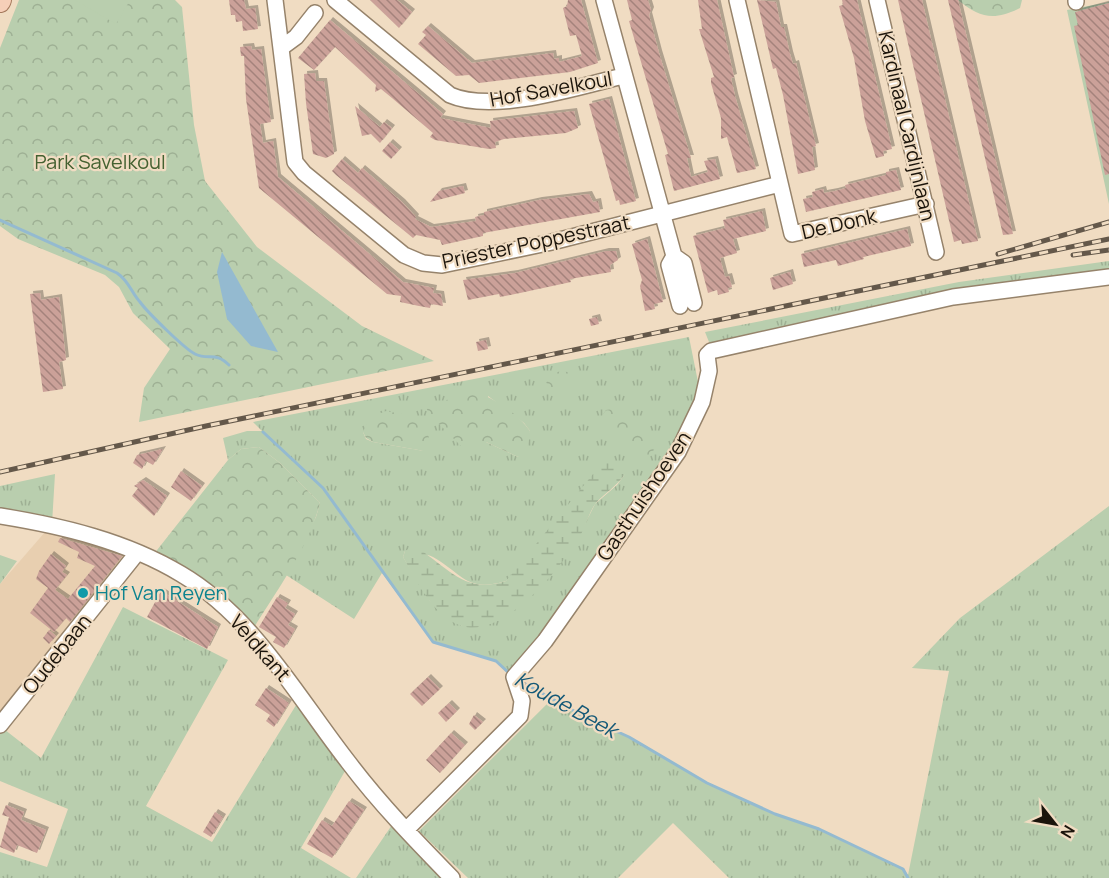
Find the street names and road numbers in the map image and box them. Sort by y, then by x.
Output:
street label: Kardinaal Cardijnlaan [873,28,942,223]
street label: Hof Savelkoul [488,64,614,113]
street label: De Donk [799,202,880,245]
street label: Priester Poppestraat [439,208,632,275]
street label: Gasthuishoeven [590,426,697,566]
street label: Oudebaan [16,608,97,699]
street label: Veldkant [224,609,297,687]

